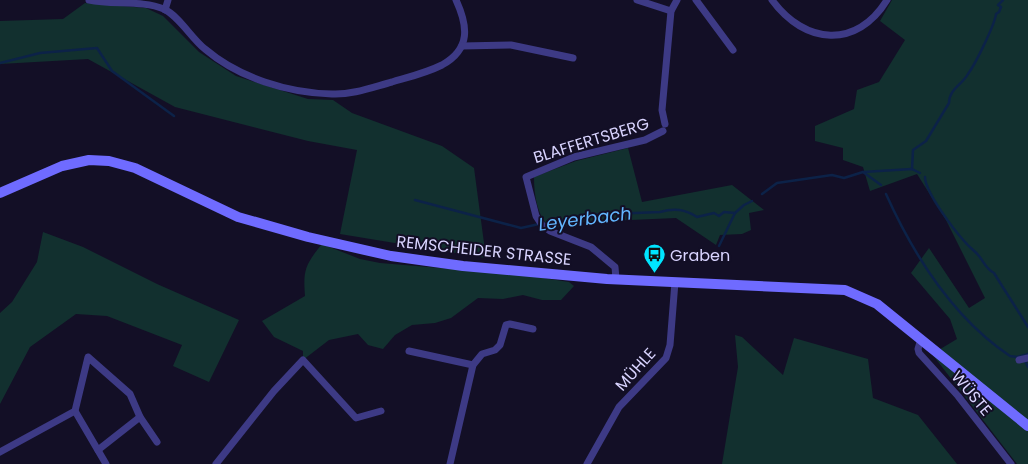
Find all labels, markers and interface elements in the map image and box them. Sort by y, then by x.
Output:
street label: BLAFFERTSBERG [530,112,652,169]
water label: Leyerbach [537,200,633,237]
street label: REMSCHEIDER STRASSE [395,230,573,271]
bus stop icon: Graben [642,243,666,274]
place label: Graben [670,244,730,267]
street label: MÜHLE [610,343,661,396]
street label: WÜSTE [946,366,997,421]

